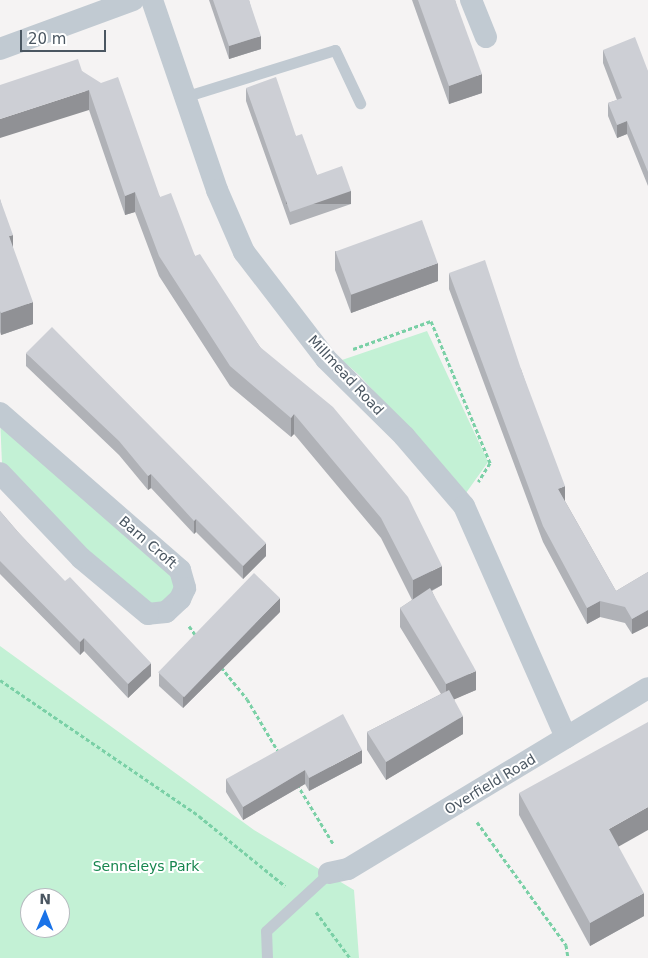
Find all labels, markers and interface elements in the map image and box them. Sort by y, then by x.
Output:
scale bar [22,20,109,52]
text: 20 m [28,30,66,48]
street label: Millmead Road [305,332,387,418]
street label: Barn Croft [116,512,180,572]
street label: Overfield Road [441,750,539,818]
park label: Senneleys Park [93,858,199,874]
north arrow [20,888,70,938]
text: N [39,891,51,907]

